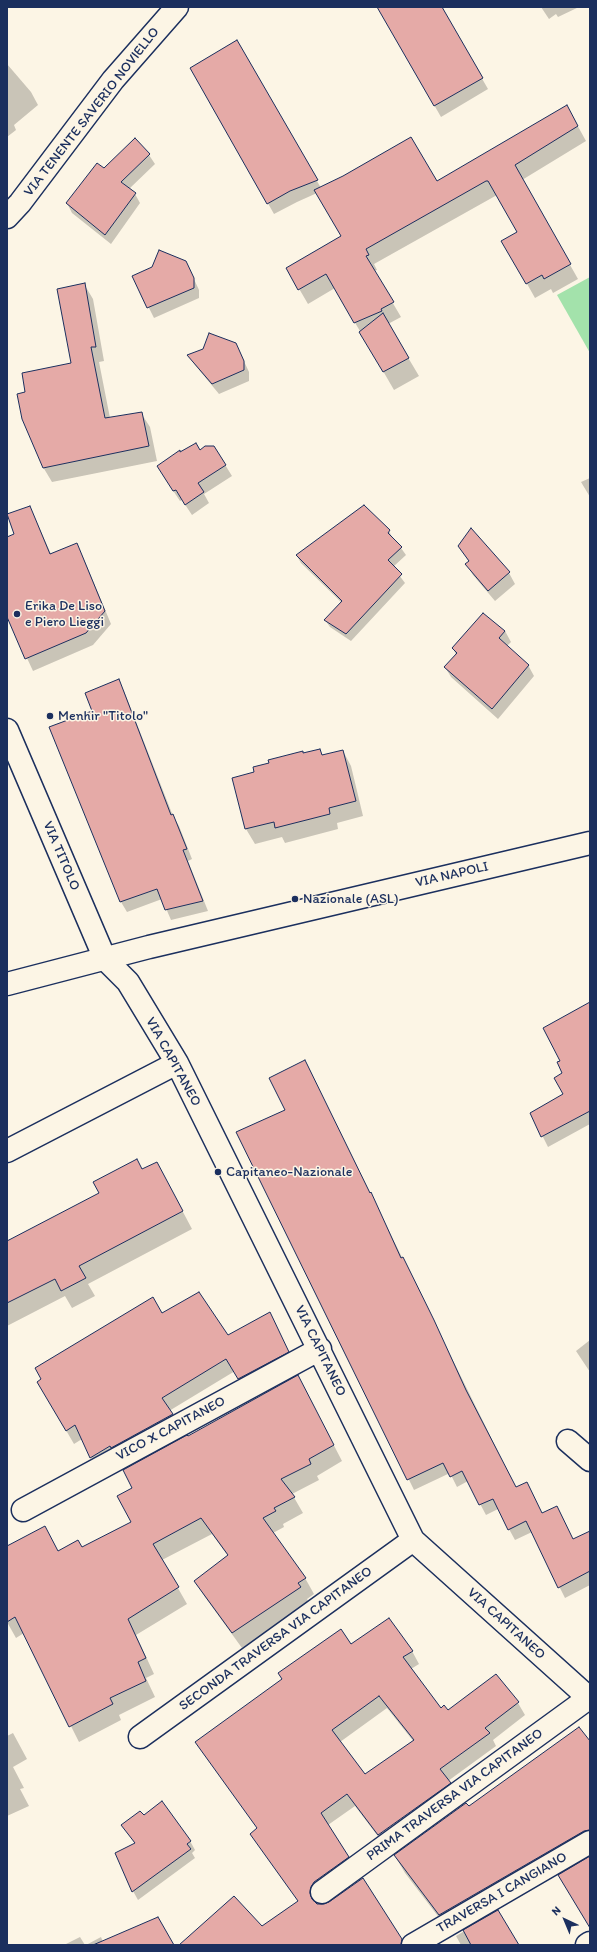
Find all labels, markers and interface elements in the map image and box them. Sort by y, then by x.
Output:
street label: VIA TENENTE SAVERIO NOVIELLO [21,24,163,200]
place label: Erika De Liso e Piero Lieggi [25,598,104,630]
marker: Erika De Liso e Piero Lieggi [12,609,22,619]
place label: Menhir "Titolo" [58,708,148,724]
marker: Menhir "Titolo" [45,711,55,721]
street label: VIA TITOLO [39,819,83,893]
street label: VIA NAPOLI [414,858,490,892]
place label: Nazionale (ASL) [303,891,398,907]
marker: Nazionale (ASL) [290,894,300,904]
street label: VIA CAPITANEO [142,1015,204,1109]
place label: Capitaneo-Nazionale [226,1164,352,1180]
marker: Capitaneo-Nazionale [213,1167,223,1177]
street label: VIA CAPITANEO [291,1303,349,1399]
street label: VICO X CAPITANEO [113,1393,229,1465]
street label: SECONDA TRAVERSA VIA CAPITANEO [176,1563,376,1715]
street label: VIA CAPITANEO [463,1585,549,1663]
street label: PRIMA TRAVERSA VIA CAPITANEO [363,1725,547,1865]
street label: TRAVERSA I CANGIANO [434,1849,570,1937]
north arrow [545,1900,585,1940]

